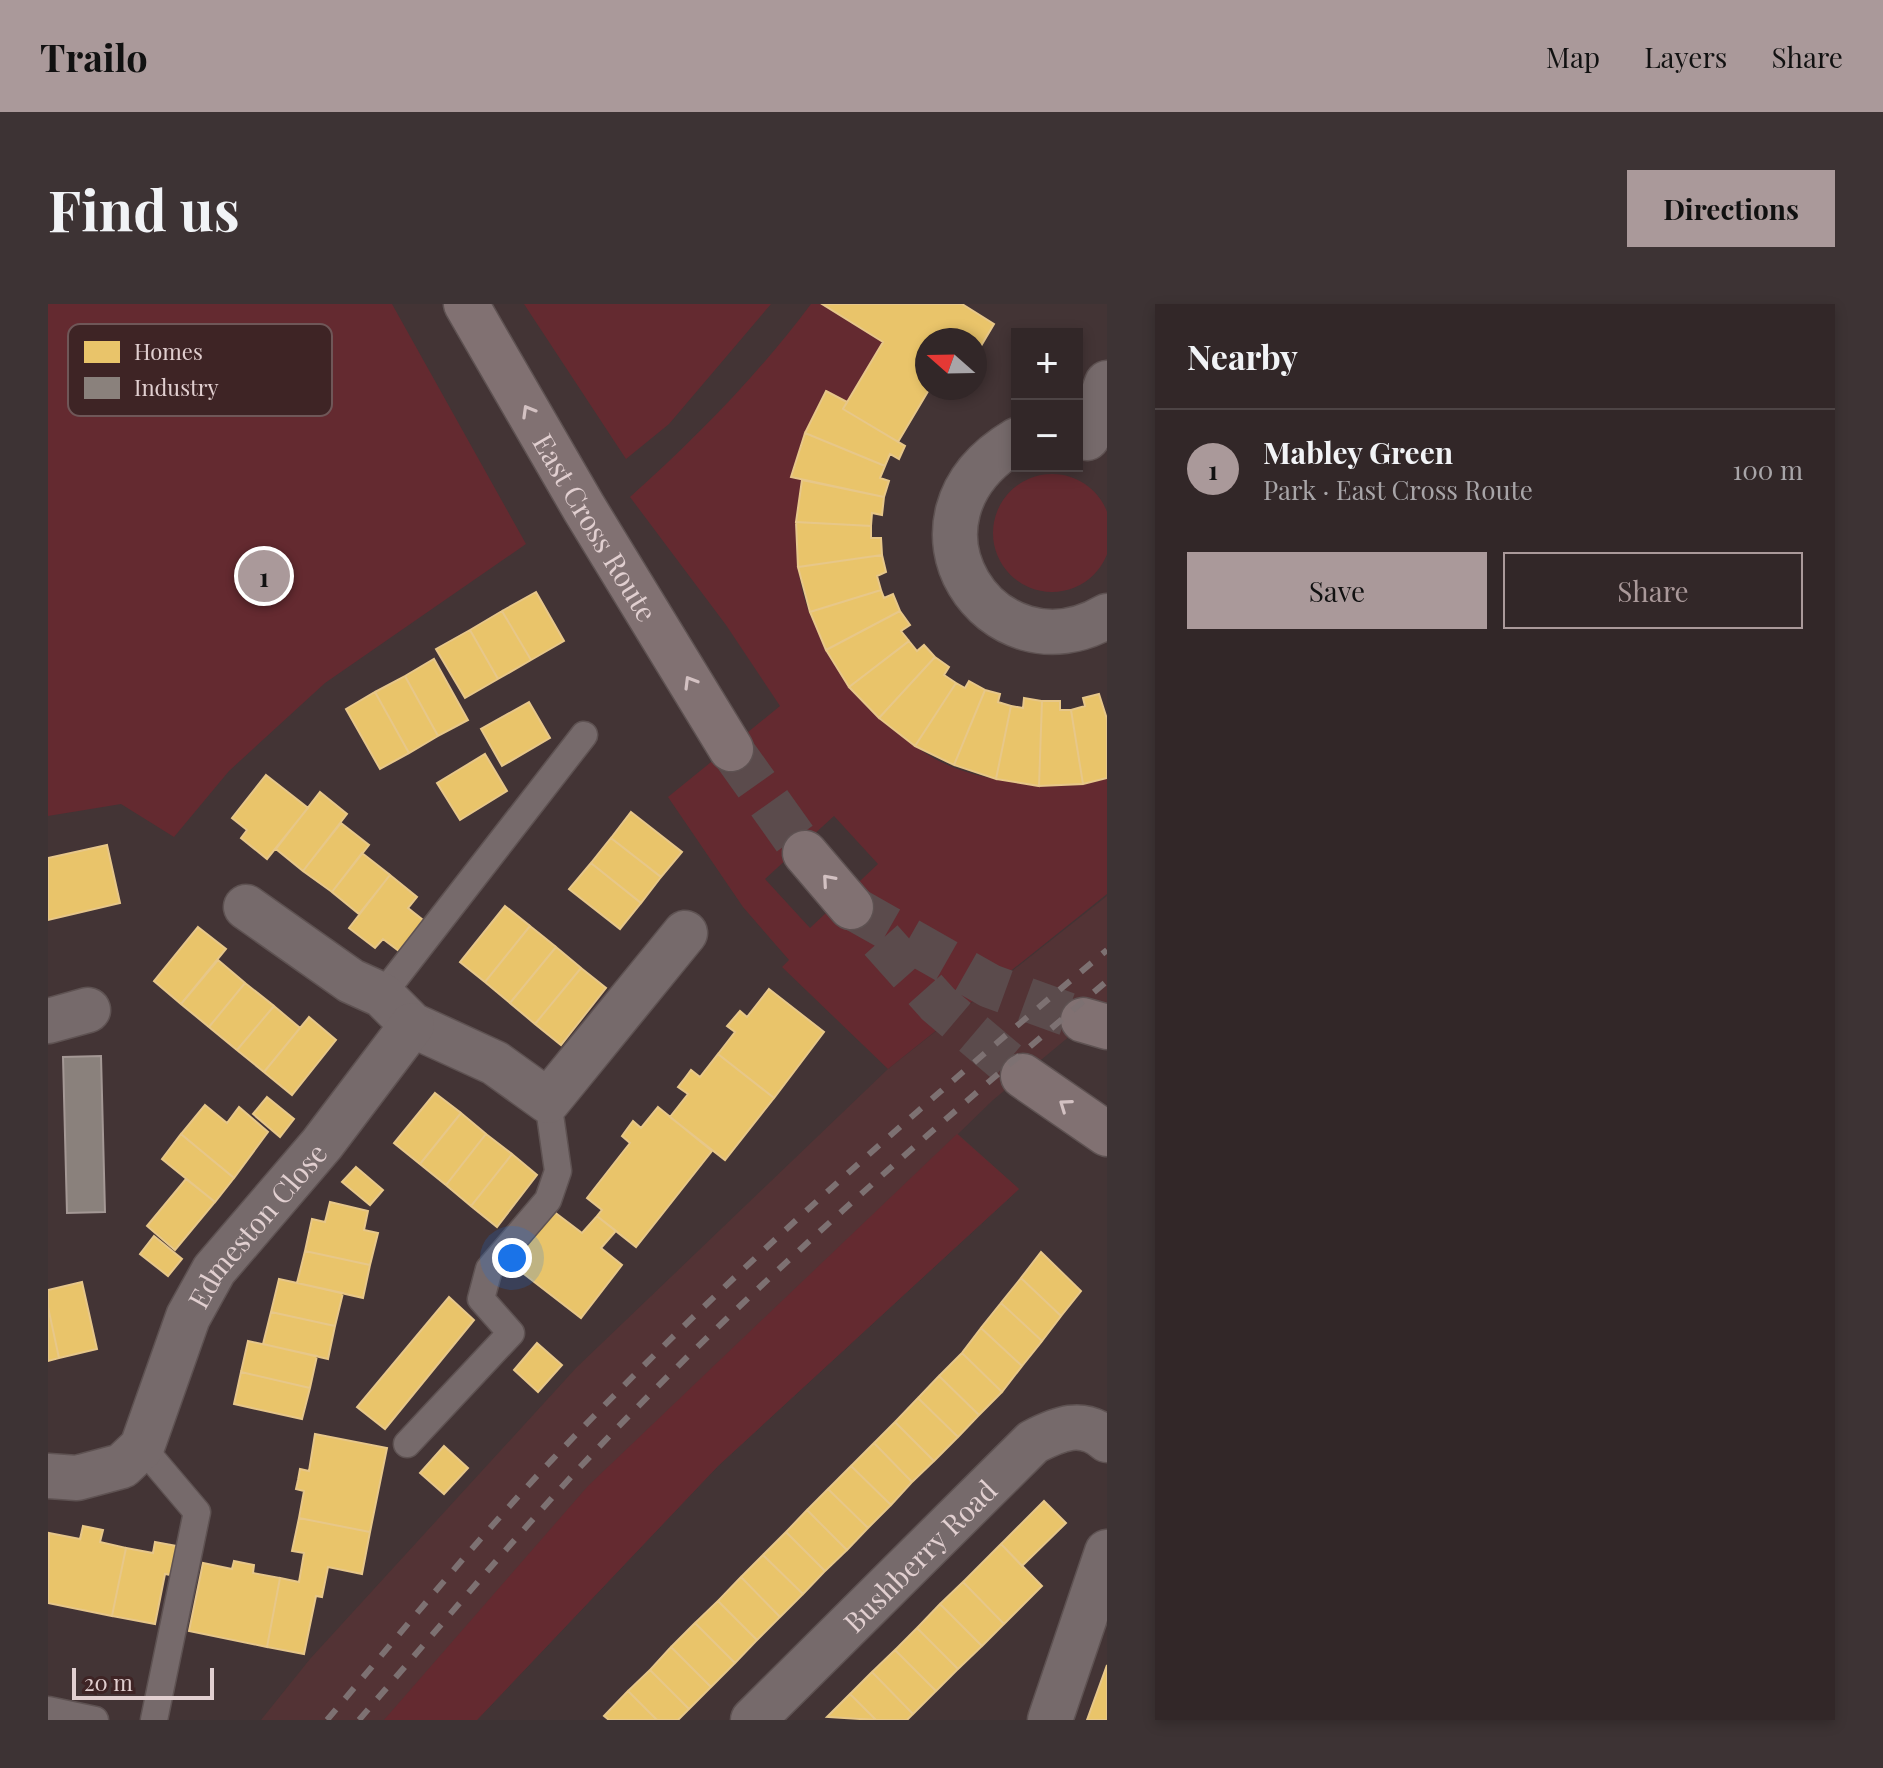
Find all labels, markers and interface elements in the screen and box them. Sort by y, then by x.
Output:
text: Trailo [40,31,148,82]
text: Map [1546,38,1600,75]
text: Layers [1644,38,1727,75]
text: Share [1771,38,1843,75]
button: Directions [1627,170,1835,247]
text: Find us [48,171,240,246]
legend [68,324,332,416]
north arrow [915,328,987,400]
map controls [1011,328,1083,472]
button: + [1011,328,1083,400]
text: Nearby [1187,333,1298,379]
text: Homes [134,336,203,366]
text: Industry [134,372,219,402]
button: − [1011,400,1083,472]
one-way arrow [522,405,538,420]
street label: East Cross Route [526,426,667,627]
text: Mabley Green [1263,432,1453,472]
text: 1 [1208,452,1218,487]
text: 100 m [1733,452,1803,487]
text: Park · East Cross Route [1263,472,1533,507]
pin: 1 [238,546,290,606]
button: Save [1187,552,1487,629]
button: Share [1503,552,1803,629]
one-way arrow [684,676,700,691]
one-way arrow [823,875,838,890]
one-way arrow [1060,1100,1074,1115]
street label: Edmeston Close [178,1134,334,1314]
your location [492,1238,532,1278]
street label: Bushberry Road [834,1471,1004,1639]
scale bar [72,1664,214,1700]
text: 20 m [84,1667,133,1697]

